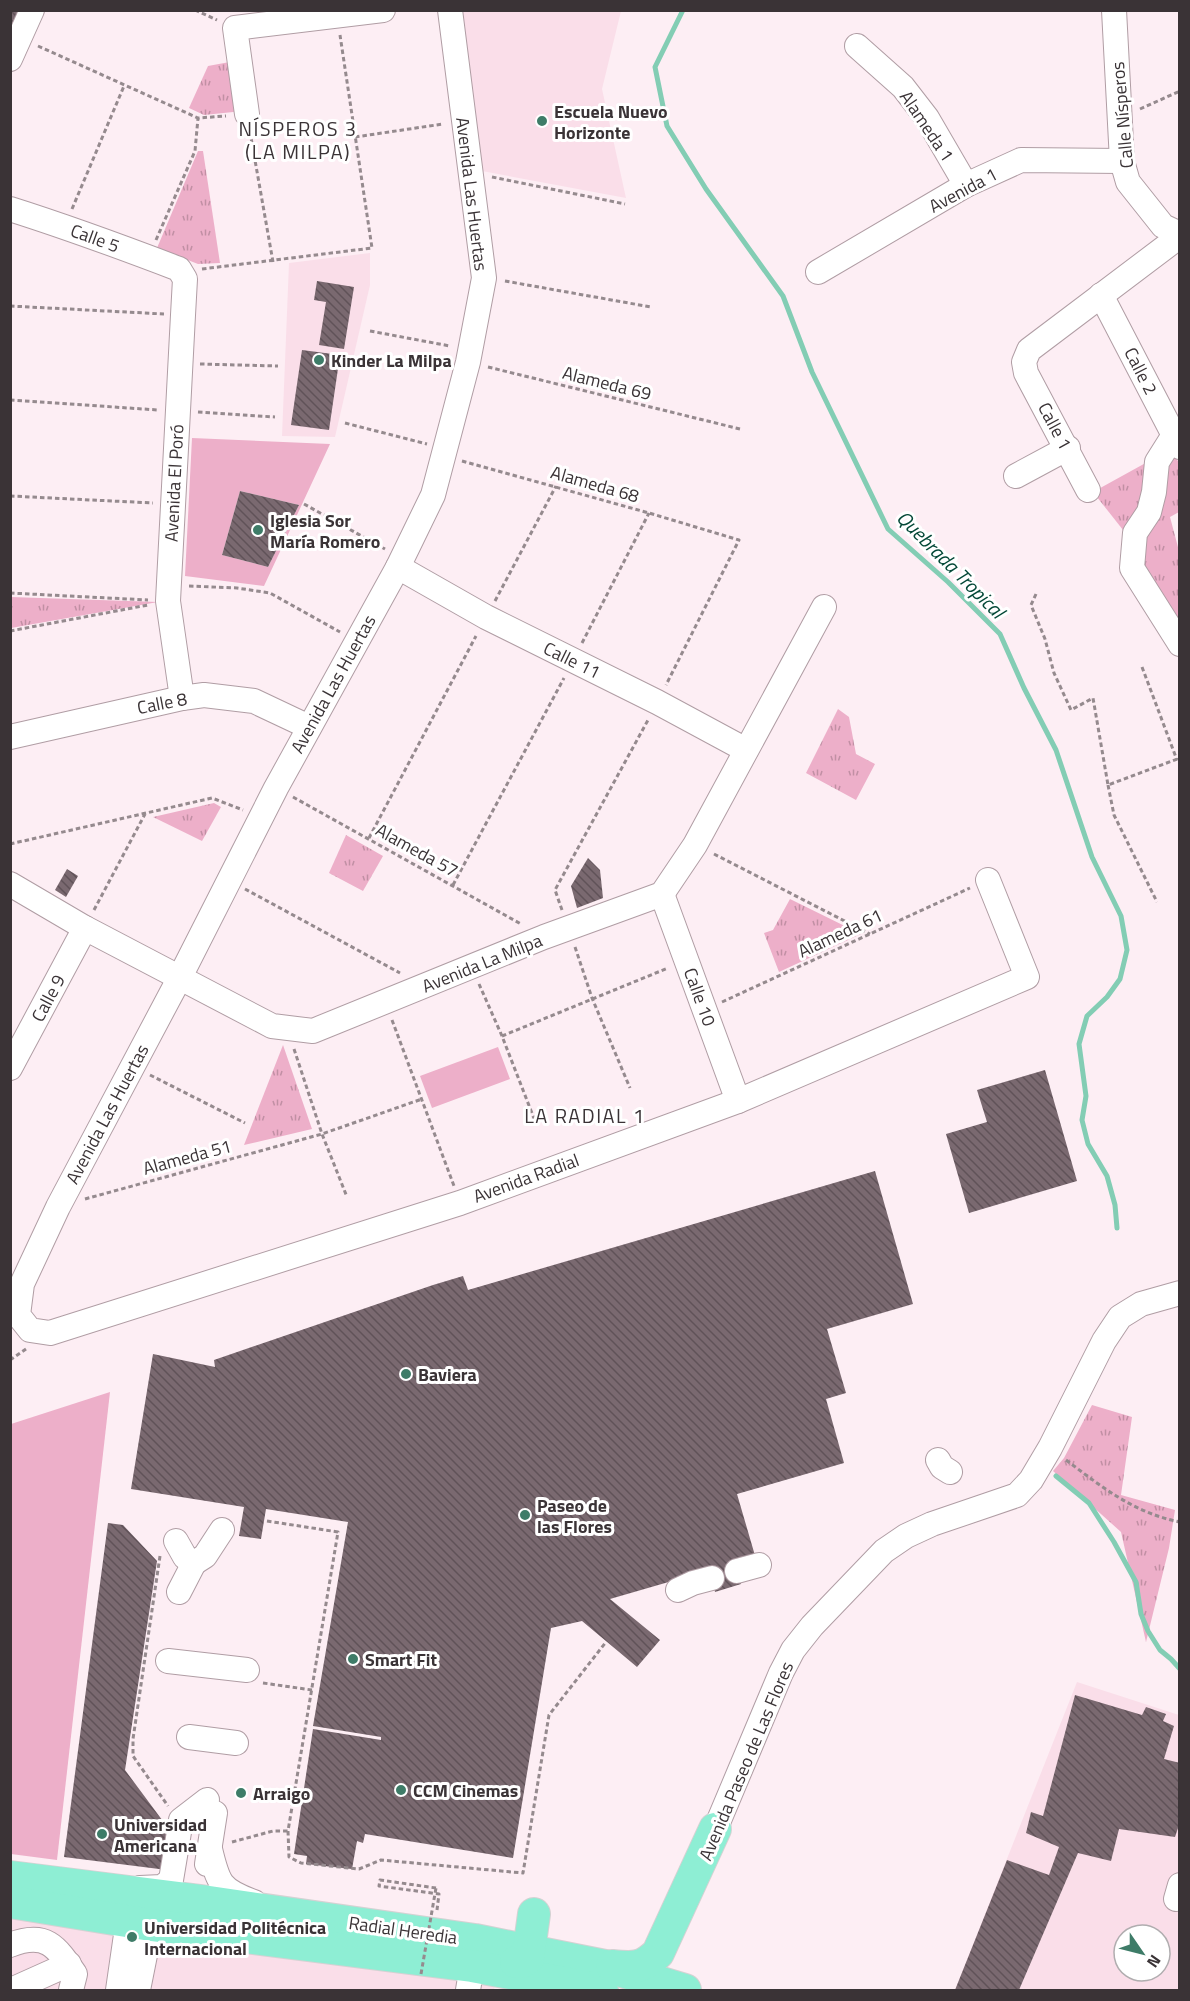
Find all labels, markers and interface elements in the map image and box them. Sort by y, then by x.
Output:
street label: Calle Nísperos [1104,60,1140,170]
street label: Alameda 1 [893,85,961,167]
place label: Escuela Nuevo Horizonte [554,98,668,146]
district label: NÍSPEROS 3 (LA MILPA) [238,113,358,167]
marker: Escuela Nuevo Horizonte [535,114,549,128]
street label: Avenida Las Huertas [449,116,495,272]
street label: Avenida 1 [924,161,1002,219]
street label: Calle 5 [67,217,123,259]
street label: Calle 2 [1118,342,1164,400]
place label: Kinder La Milpa [331,347,452,374]
marker: Kinder La Milpa [312,353,326,367]
street label: Alameda 69 [560,359,654,407]
street label: Calle 1 [1031,397,1079,455]
street label: Avenida El Poró [157,423,191,543]
street label: Alameda 68 [548,459,642,509]
water label: Quebrada Tropical [890,503,1014,627]
place label: Iglesia Sor María Romero [270,507,380,555]
marker: Iglesia Sor María Romero [251,523,265,537]
street label: Avenida Las Huertas [284,610,382,758]
street label: Calle 11 [539,635,605,685]
street label: Calle 8 [135,685,189,721]
street label: Alameda 57 [371,816,463,884]
street label: Alameda 61 [793,902,887,964]
street label: Avenida La Milpa [418,927,546,999]
street label: Calle 10 [677,964,723,1030]
street label: Calle 9 [24,969,72,1027]
street label: Avenida Las Huertas [59,1039,155,1189]
district label: LA RADIAL 1 [524,1100,646,1131]
street label: Alameda 51 [140,1132,234,1182]
street label: Avenida Radial [469,1146,583,1210]
place label: Baviera [418,1361,477,1388]
marker: Baviera [399,1367,413,1381]
place label: Paseo de las Flores [537,1492,612,1540]
marker: Paseo de las Flores [518,1508,532,1522]
place label: Smart Fit [365,1646,438,1673]
marker: Smart Fit [346,1652,360,1666]
street label: Avenida Paseo de Las Flores [692,1657,800,1865]
place label: CCM Cinemas [413,1777,518,1804]
place label: Arraigo [253,1780,310,1807]
marker: CCM Cinemas [394,1783,408,1797]
marker: Arraigo [234,1786,248,1800]
place label: Universidad Americana [114,1811,207,1859]
marker: Universidad Americana [95,1827,109,1841]
street label: Radial Heredia [347,1909,459,1951]
place label: Universidad Politécnica Internacional [144,1914,326,1962]
north arrow [1112,1923,1172,1983]
marker: Universidad Politécnica Internacional [125,1930,139,1944]
text: N [1141,1950,1167,1973]

